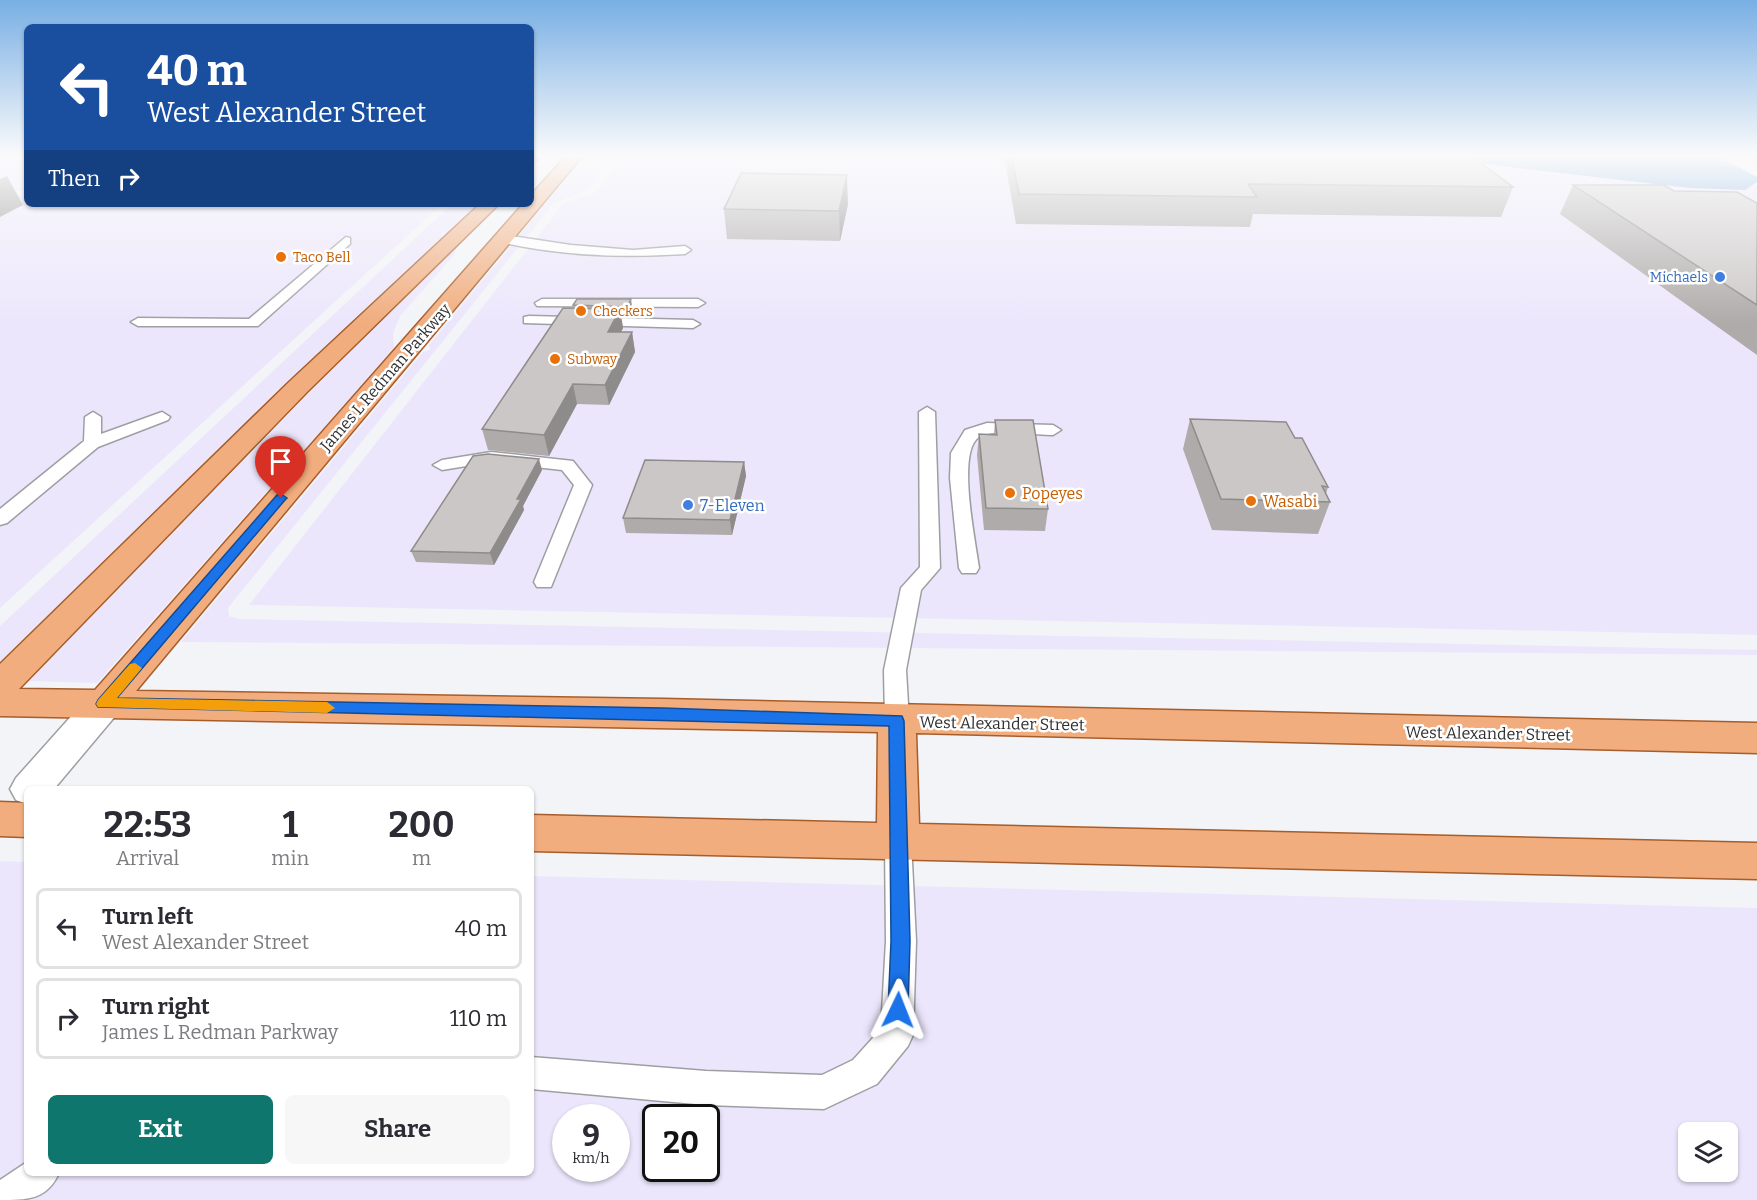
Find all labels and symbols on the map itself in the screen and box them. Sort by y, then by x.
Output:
place label: Taco Bell [293,249,350,266]
marker: Taco Bell [274,250,288,264]
place label: Michaels [1650,269,1708,286]
marker: Michaels [1713,270,1727,284]
street label: James L Redman Parkway [316,299,455,456]
place label: Checkers [593,303,653,320]
marker: Checkers [574,304,588,318]
place label: Subway [567,351,618,368]
marker: Subway [548,352,562,366]
pin [255,436,306,498]
place label: Popeyes [1022,484,1083,503]
marker: Popeyes [1003,486,1017,500]
place label: Wasabi [1263,492,1317,511]
marker: Wasabi [1244,494,1258,508]
place label: 7-Eleven [700,496,765,515]
marker: 7-Eleven [681,498,695,512]
street label: West Alexander Street [919,713,1085,734]
street label: West Alexander Street [1405,723,1571,744]
position arrow [866,978,930,1042]
speed limit sign: 20 [642,1104,720,1182]

